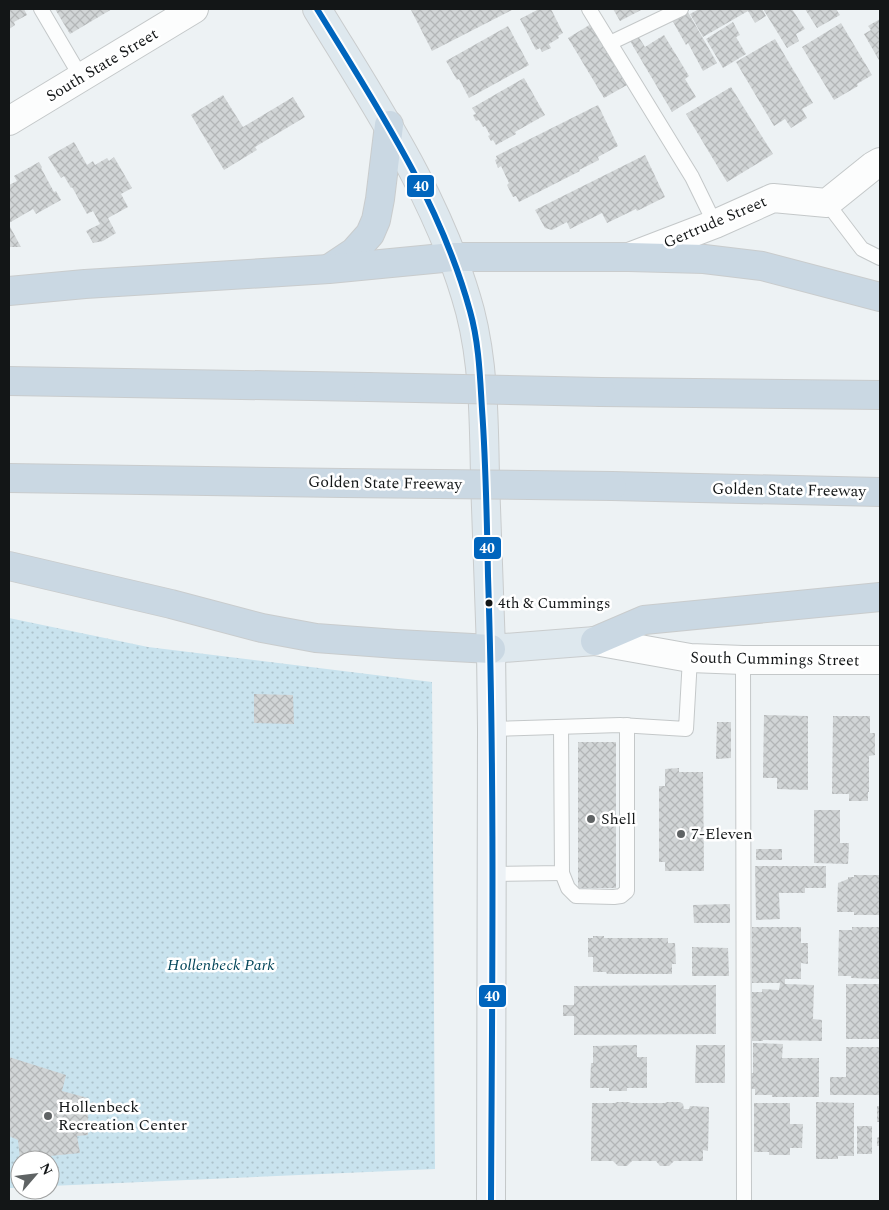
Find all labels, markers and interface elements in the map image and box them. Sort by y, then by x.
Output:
street label: South State Street [41,22,163,108]
line badge: 40 [406,174,435,198]
text: 40 [413,176,429,197]
street label: Gertrude Street [660,189,771,255]
street label: Golden State Freeway [308,470,463,496]
street label: Golden State Freeway [712,477,867,503]
line badge: 40 [473,536,502,560]
text: 40 [479,538,495,559]
place label: 4th & Cummings [498,592,610,615]
marker: 4th & Cummings [484,598,494,608]
street label: South Cummings Street [690,646,860,672]
place label: Shell [601,807,636,831]
marker: Shell [585,813,597,825]
place label: 7-Eleven [691,822,753,846]
marker: 7-Eleven [675,828,687,840]
park label: Hollenbeck Park [167,953,275,977]
line badge: 40 [478,984,507,1008]
text: 40 [484,986,500,1007]
place label: Hollenbeck Recreation Center [58,1095,187,1137]
marker: Hollenbeck Recreation Center [42,1110,54,1122]
north arrow [10,1150,60,1200]
text: N [34,1159,58,1179]

